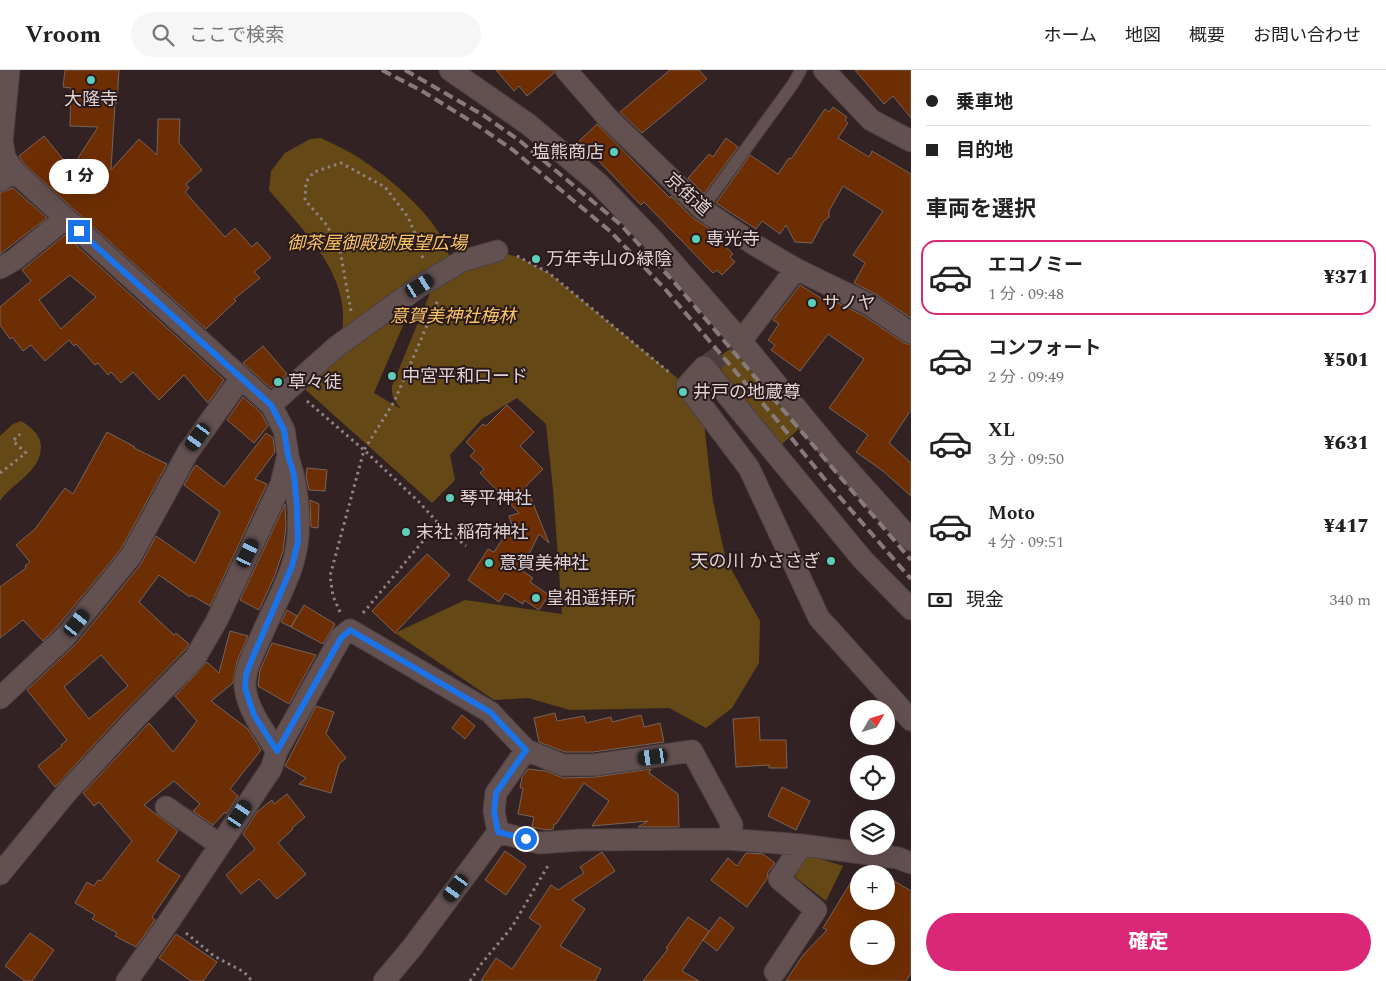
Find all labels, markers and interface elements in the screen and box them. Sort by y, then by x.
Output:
search box [131,12,481,57]
text: Vroom [25,17,101,53]
icon: search [149,21,177,49]
text: ここで検索 [189,21,284,50]
text: ホーム [1044,22,1097,49]
text: 地図 [1125,22,1161,49]
text: 概要 [1189,22,1225,49]
text: お問い合わせ [1253,22,1361,49]
marker: 大隆寺 [85,74,97,86]
place label: 大隆寺 [64,86,118,113]
text: 乗車地 [956,88,1013,117]
text: 目的地 [956,136,1013,165]
place label: 塩熊商店 [532,139,604,166]
marker: 塩熊商店 [608,146,620,158]
callout: 1 分 [49,159,109,194]
text: 1 分 [64,164,94,188]
street label: 京街道 [659,166,717,222]
text: 車両を選択 [926,193,1036,226]
route end [68,220,90,242]
place label: 専光寺 [706,226,760,253]
park label: 御茶屋御殿跡展望広場 [287,230,469,257]
marker: 専光寺 [690,233,702,245]
place label: 万年寺山の緑陰 [546,246,672,273]
text: エコノミー [988,251,1083,280]
marker: 万年寺山の緑陰 [530,253,542,265]
icon: car [928,255,973,300]
text: ¥371 [1323,263,1369,292]
car [403,272,436,300]
text: 1 分 · 09:48 [988,282,1064,306]
place label: サノヤ [822,290,876,317]
marker: サノヤ [806,297,818,309]
park label: 意賀美神社梅林 [390,303,518,330]
text: コンフォート [988,334,1101,363]
icon: car [928,338,973,383]
text: ¥501 [1323,346,1369,375]
place label: 中宮平和ロード [402,363,528,390]
text: 2 分 · 09:49 [988,365,1064,389]
place label: 草々徒 [288,369,342,396]
marker: 中宮平和ロード [386,370,398,382]
marker: 草々徒 [272,376,284,388]
place label: 井戸の地蔵尊 [693,379,801,406]
marker: 井戸の地蔵尊 [677,386,689,398]
text: XL [988,416,1015,445]
car [183,420,212,454]
icon: car [928,421,973,466]
text: ¥631 [1323,429,1369,458]
text: 3 分 · 09:50 [988,447,1064,471]
place label: 琴平神社 [460,485,532,512]
marker: 琴平神社 [444,492,456,504]
text: Moto [988,499,1035,528]
icon: car [928,504,973,549]
text: ¥417 [1323,512,1369,541]
place label: 末社 稲荷神社 [416,519,529,546]
marker: 末社 稲荷神社 [400,526,412,538]
text: 4 分 · 09:51 [988,530,1064,554]
car [234,536,261,570]
place label: 天の川 かささぎ [691,548,821,575]
place label: 意賀美神社 [499,550,589,577]
marker: 天の川 かささぎ [825,555,837,567]
marker: 意賀美神社 [483,557,495,569]
place label: 皇祖遥拝所 [546,585,636,612]
icon: cash [926,586,954,614]
text: 現金 [966,586,1004,615]
text: 340 m [1329,588,1371,612]
marker: 皇祖遥拝所 [530,592,542,604]
car [61,607,92,639]
north arrow [850,700,895,745]
map controls [850,700,895,965]
car [637,747,668,767]
button: locate [850,755,895,800]
car [225,797,254,831]
button: layers [850,810,895,855]
route start [515,828,537,850]
button: + [850,865,895,910]
car [441,871,470,905]
button: 確定 [926,913,1371,971]
button: − [850,920,895,965]

